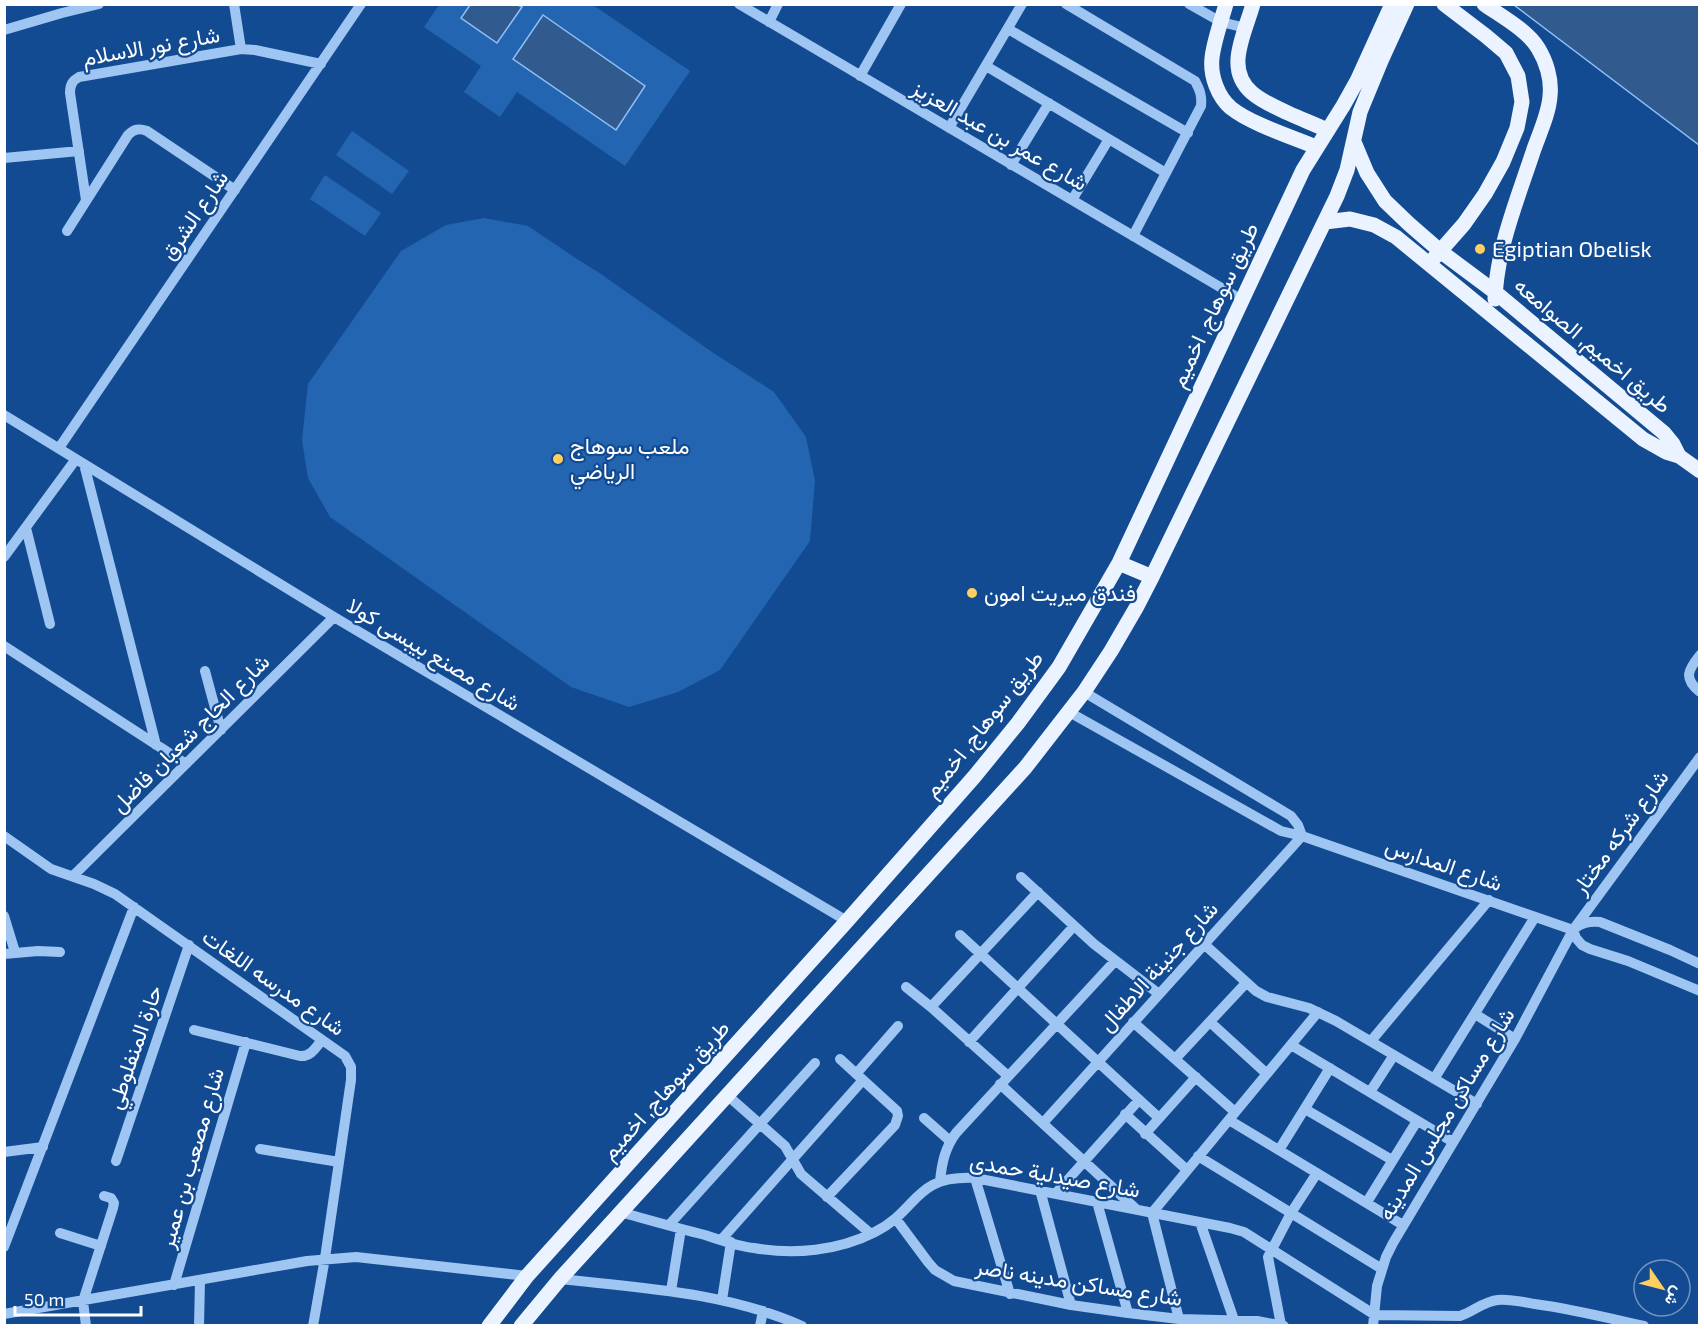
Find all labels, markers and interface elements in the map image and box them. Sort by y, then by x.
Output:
street label: شارع نور الاسلام [80,20,222,73]
street label: شارع عمر بن عبد العزيز [906,73,1093,198]
street label: شارع الشرق [154,165,235,266]
street label: طريق سوهاج, اخميم [1164,218,1265,392]
place label: Egiptian Obelisk [1492,235,1652,261]
marker: Egiptian Obelisk [1473,242,1487,256]
street label: طريق اخميم, الصوامعه [1508,271,1677,420]
place label: ملعب سوهاج الرياضي [570,432,690,490]
marker: ملعب سوهاج الرياضي [551,452,565,466]
place label: فندق ميريت امون [984,579,1136,607]
marker: فندق ميريت امون [965,586,979,600]
street label: شارع مصنع بيبسى كولا [342,591,526,718]
street label: طريق سوهاج, اخميم [917,645,1050,804]
street label: شارع الحاج شعبان فاضل [105,648,276,819]
street label: شارع شركه مختار [1565,764,1675,901]
street label: شارع المدارس [1382,831,1506,898]
street label: شارع جنينة الاطفال [1092,895,1225,1038]
street label: شارع مدرسه اللغات [197,922,351,1042]
street label: حارة المنفلوطي [100,981,173,1114]
street label: شارع مساكن مجلس المدينه [1371,1003,1521,1226]
street label: طريق سوهاج, اخميم [595,1014,736,1166]
street label: شارع مصعب بن عمير [152,1065,231,1253]
street label: شارع صيدلية حمدى [967,1146,1142,1205]
street label: شارع مساكن مدينه ناصر [973,1252,1184,1313]
north arrow [1632,1258,1692,1318]
scale bar [15,1279,141,1317]
text: ش [1661,1283,1688,1310]
text: 50 m [24,1288,64,1310]

